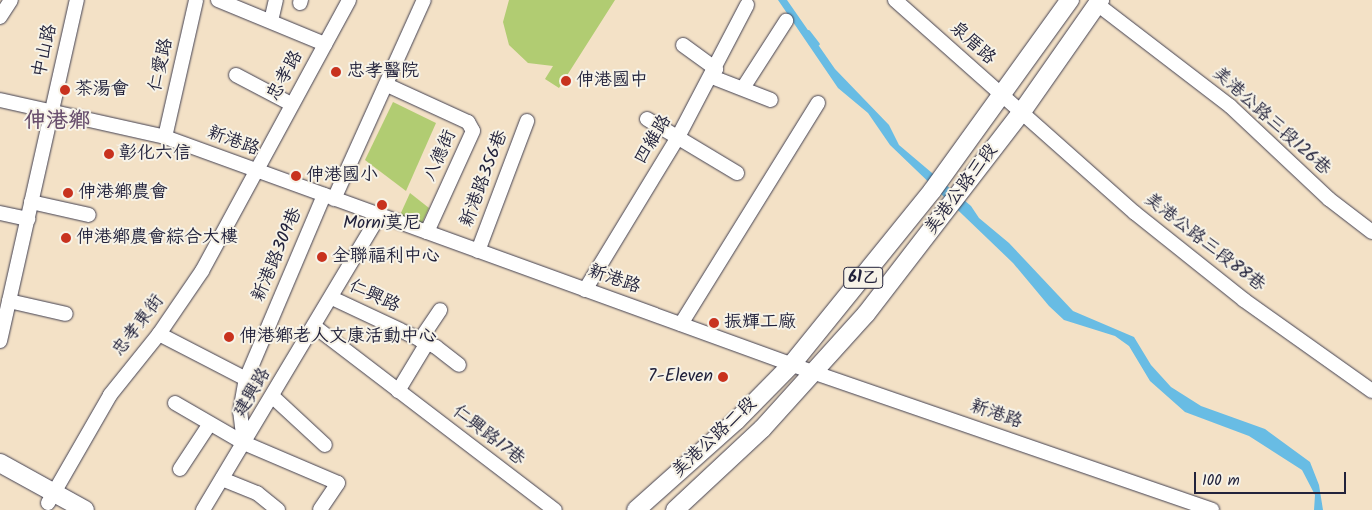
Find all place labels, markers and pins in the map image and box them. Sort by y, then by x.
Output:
place label: 忠孝醫院 [347,61,419,83]
marker: 忠孝醫院 [329,65,343,79]
place label: 伸港國中 [576,70,648,92]
marker: 伸港國中 [560,75,572,87]
place label: 茶湯會 [75,79,129,101]
marker: 茶湯會 [59,84,71,96]
place label: 彰化六信 [119,143,191,165]
marker: 彰化六信 [103,148,115,160]
place label: 伸港國小 [306,165,378,187]
marker: 伸港國小 [290,170,302,182]
place label: 伸港鄉農會 [78,182,168,204]
marker: 伸港鄉農會 [62,187,74,199]
marker: Morni莫尼 [376,199,388,211]
place label: Morni莫尼 [343,213,421,235]
place label: 伸港鄉農會綜合大樓 [76,227,238,249]
marker: 伸港鄉農會綜合大樓 [60,232,72,244]
place label: 全聯福利中心 [332,246,440,268]
marker: 全聯福利中心 [316,251,328,263]
place label: 振輝工廠 [724,312,796,334]
marker: 振輝工廠 [708,317,720,329]
place label: 伸港鄉老人文康活動中心 [239,326,437,348]
marker: 伸港鄉老人文康活動中心 [223,331,235,343]
place label: 7-Eleven [648,366,713,388]
marker: 7-Eleven [717,371,729,383]

